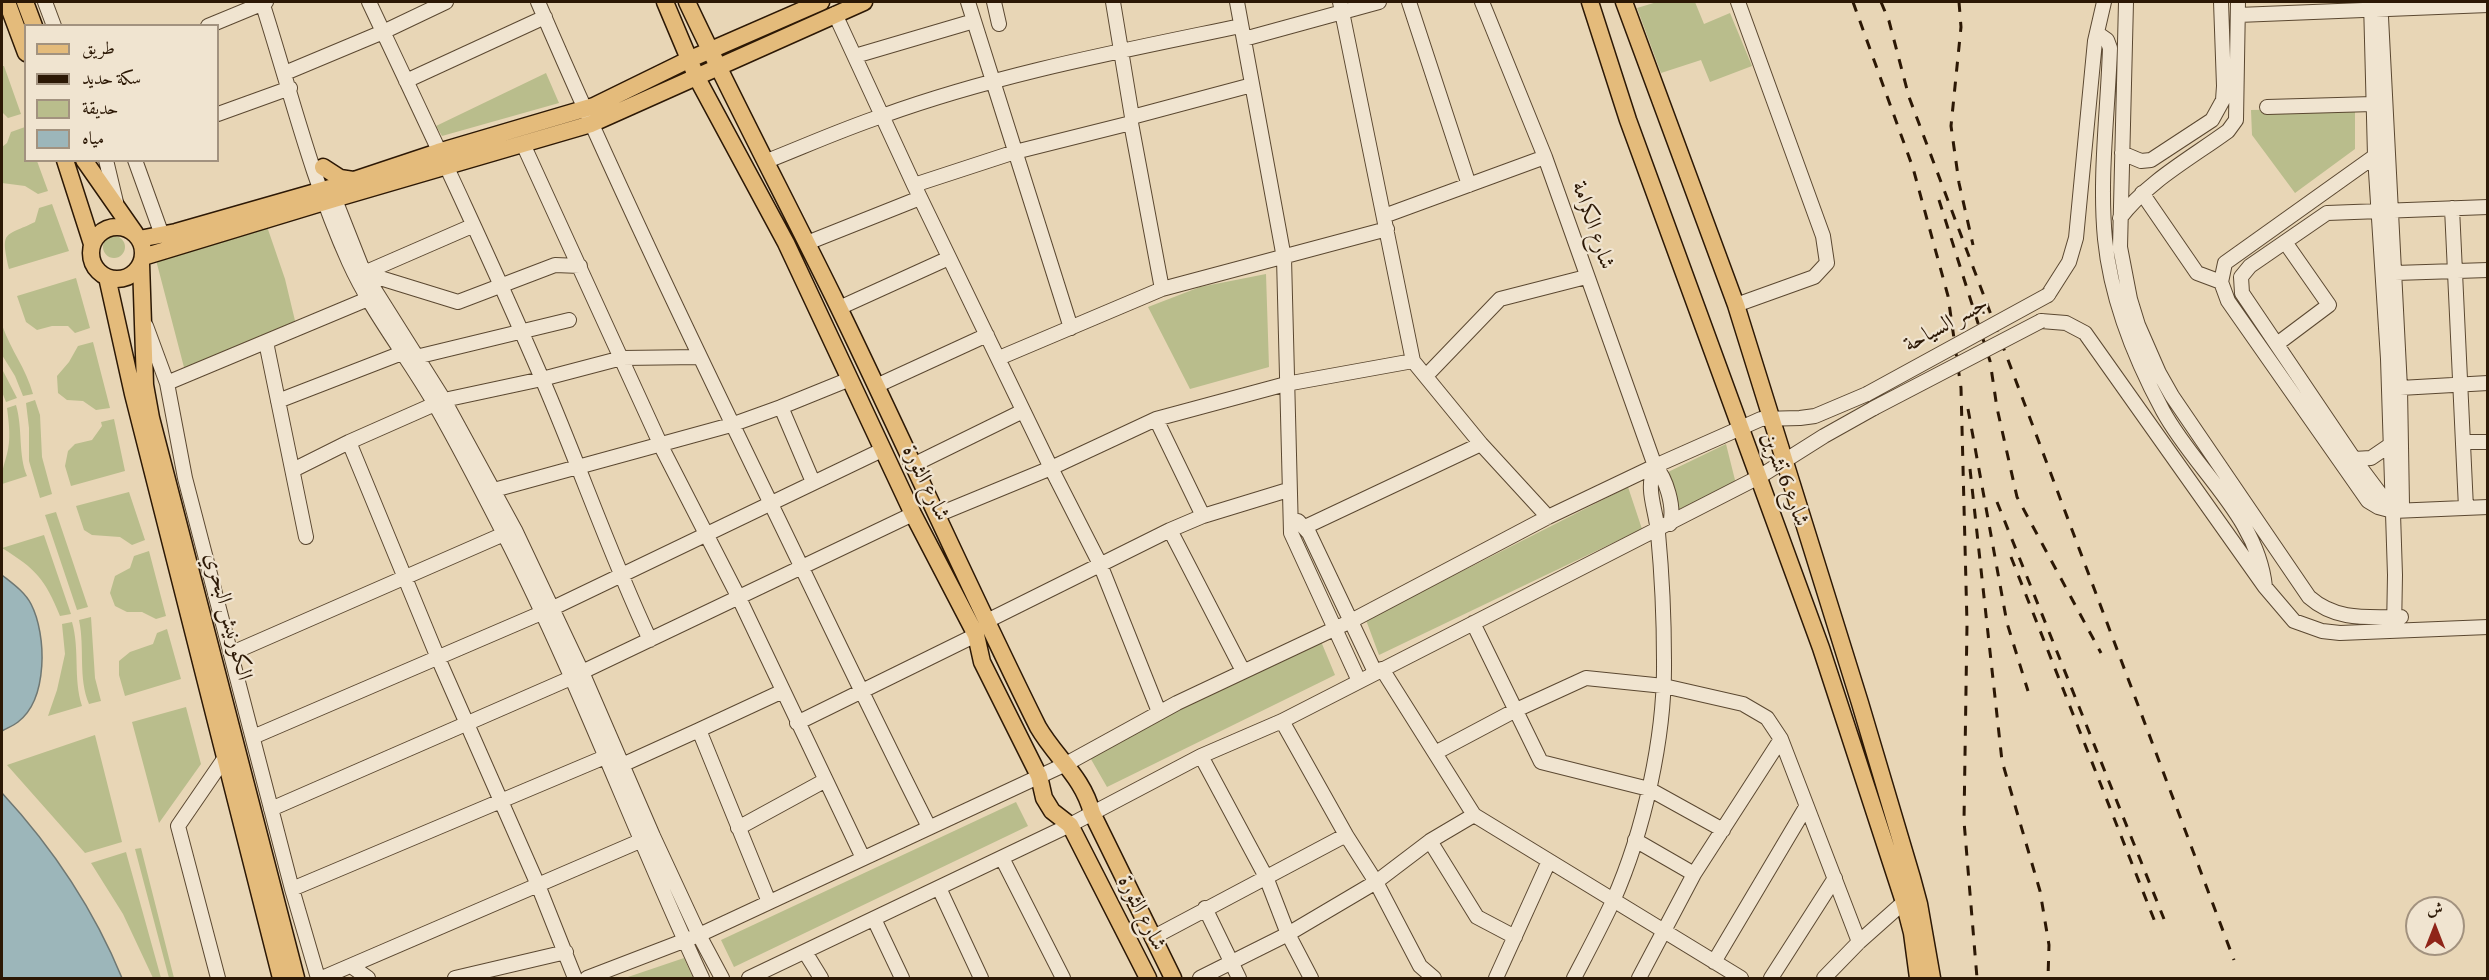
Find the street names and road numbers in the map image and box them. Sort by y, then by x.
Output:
street label: شارع الكرامة [1564,178,1618,274]
street label: جسر السياحة [1900,292,1994,360]
street label: شارع 6 تشرين [1753,429,1813,531]
street label: شارع الثورة [894,442,954,526]
street label: الكورنيش البحري [196,550,256,684]
street label: شارع الثورة [1110,872,1170,956]

